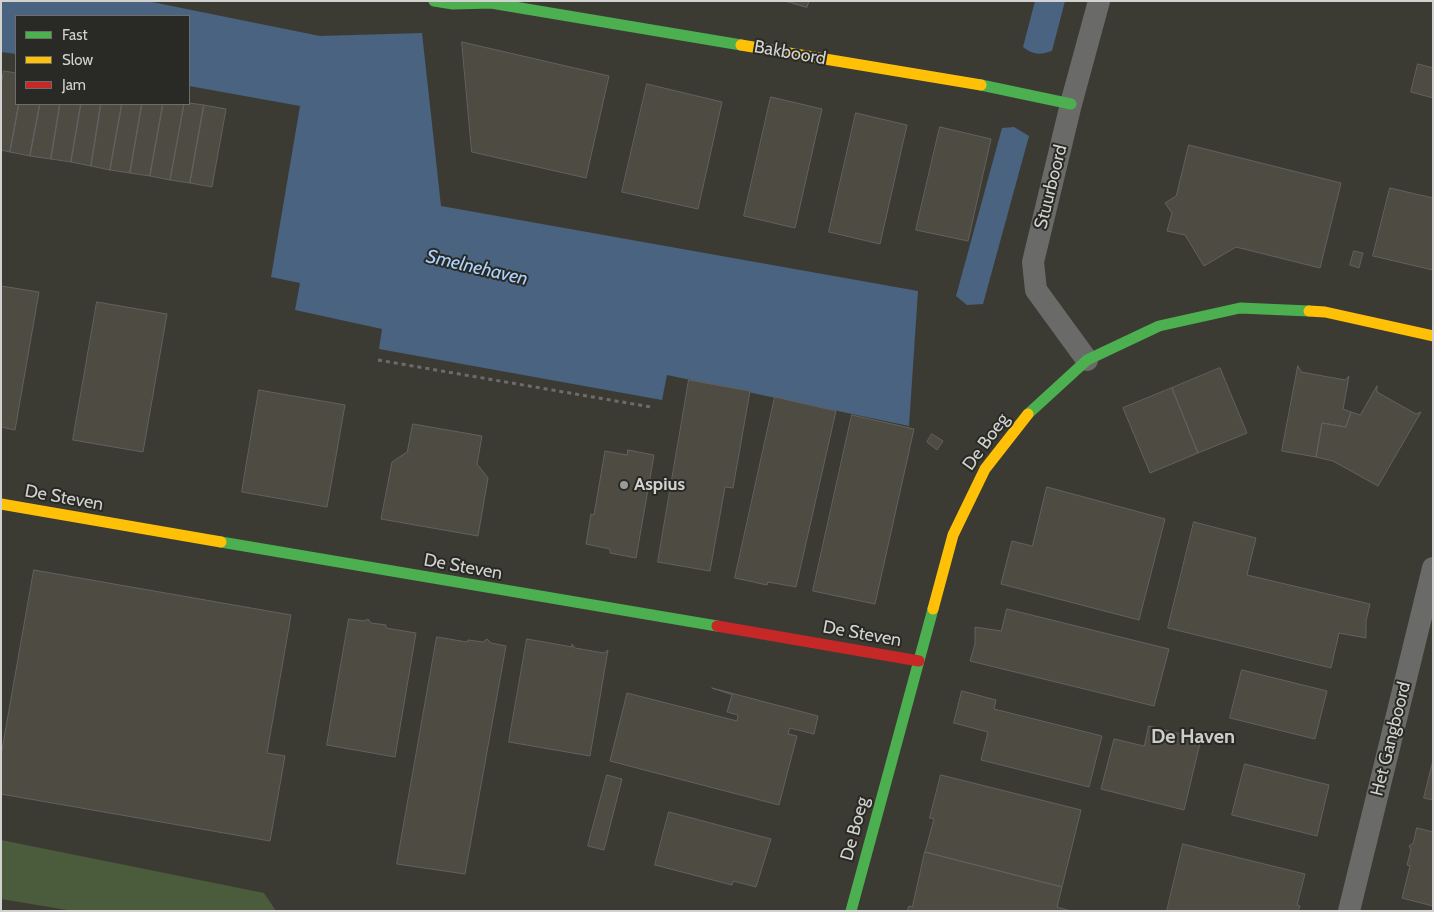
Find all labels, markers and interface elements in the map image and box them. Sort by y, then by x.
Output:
legend [15,15,190,105]
text: Fast [62,26,87,44]
street label: Bakboord [752,36,828,70]
text: Slow [62,51,93,69]
text: Jam [62,76,86,94]
street label: Stuurboord [1030,143,1072,231]
water label: Smelnehaven [424,245,530,291]
street label: De Boeg [958,409,1014,475]
place label: Aspius [634,474,685,496]
marker: Aspius [618,479,630,491]
street label: De Steven [23,480,105,516]
street label: De Steven [422,549,504,585]
street label: De Steven [821,616,903,652]
street label: Het Gangboord [1366,680,1416,798]
district label: De Haven [1151,725,1235,749]
street label: De Boeg [836,795,874,863]

